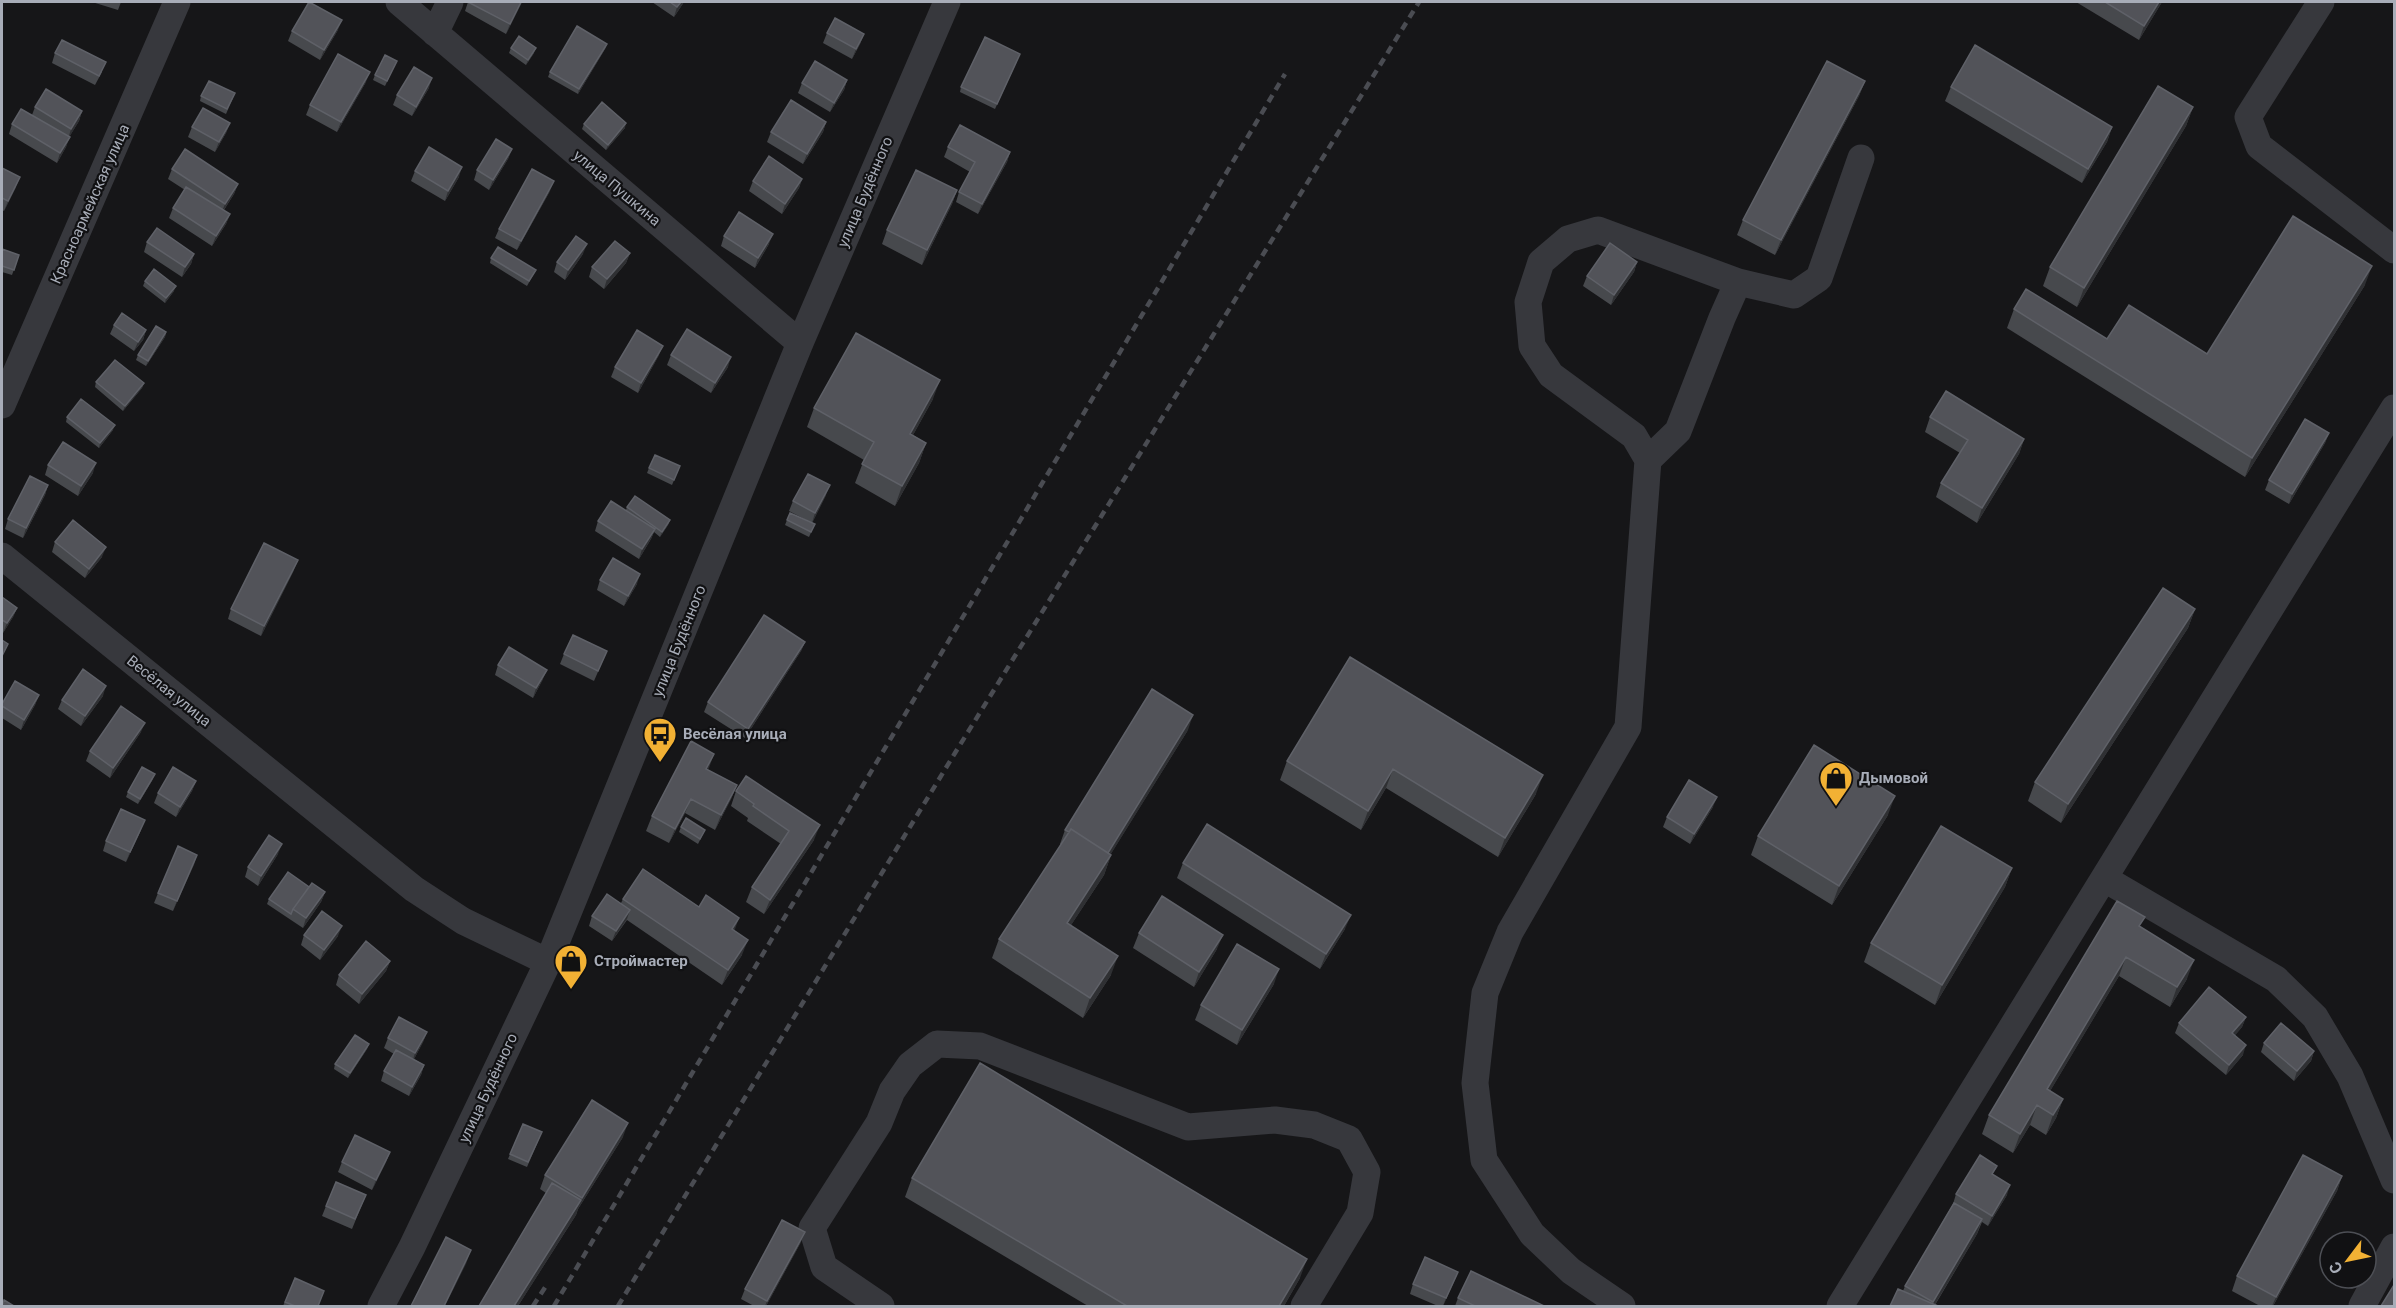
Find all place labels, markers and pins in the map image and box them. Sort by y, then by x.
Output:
bus stop icon: Весёлая улица [642,716,678,763]
place label: Весёлая улица [683,725,787,743]
shop icon: Дымовой [1818,760,1854,807]
place label: Дымовой [1859,769,1928,787]
shop icon: Строймастер [553,943,589,990]
place label: Строймастер [594,952,688,970]

